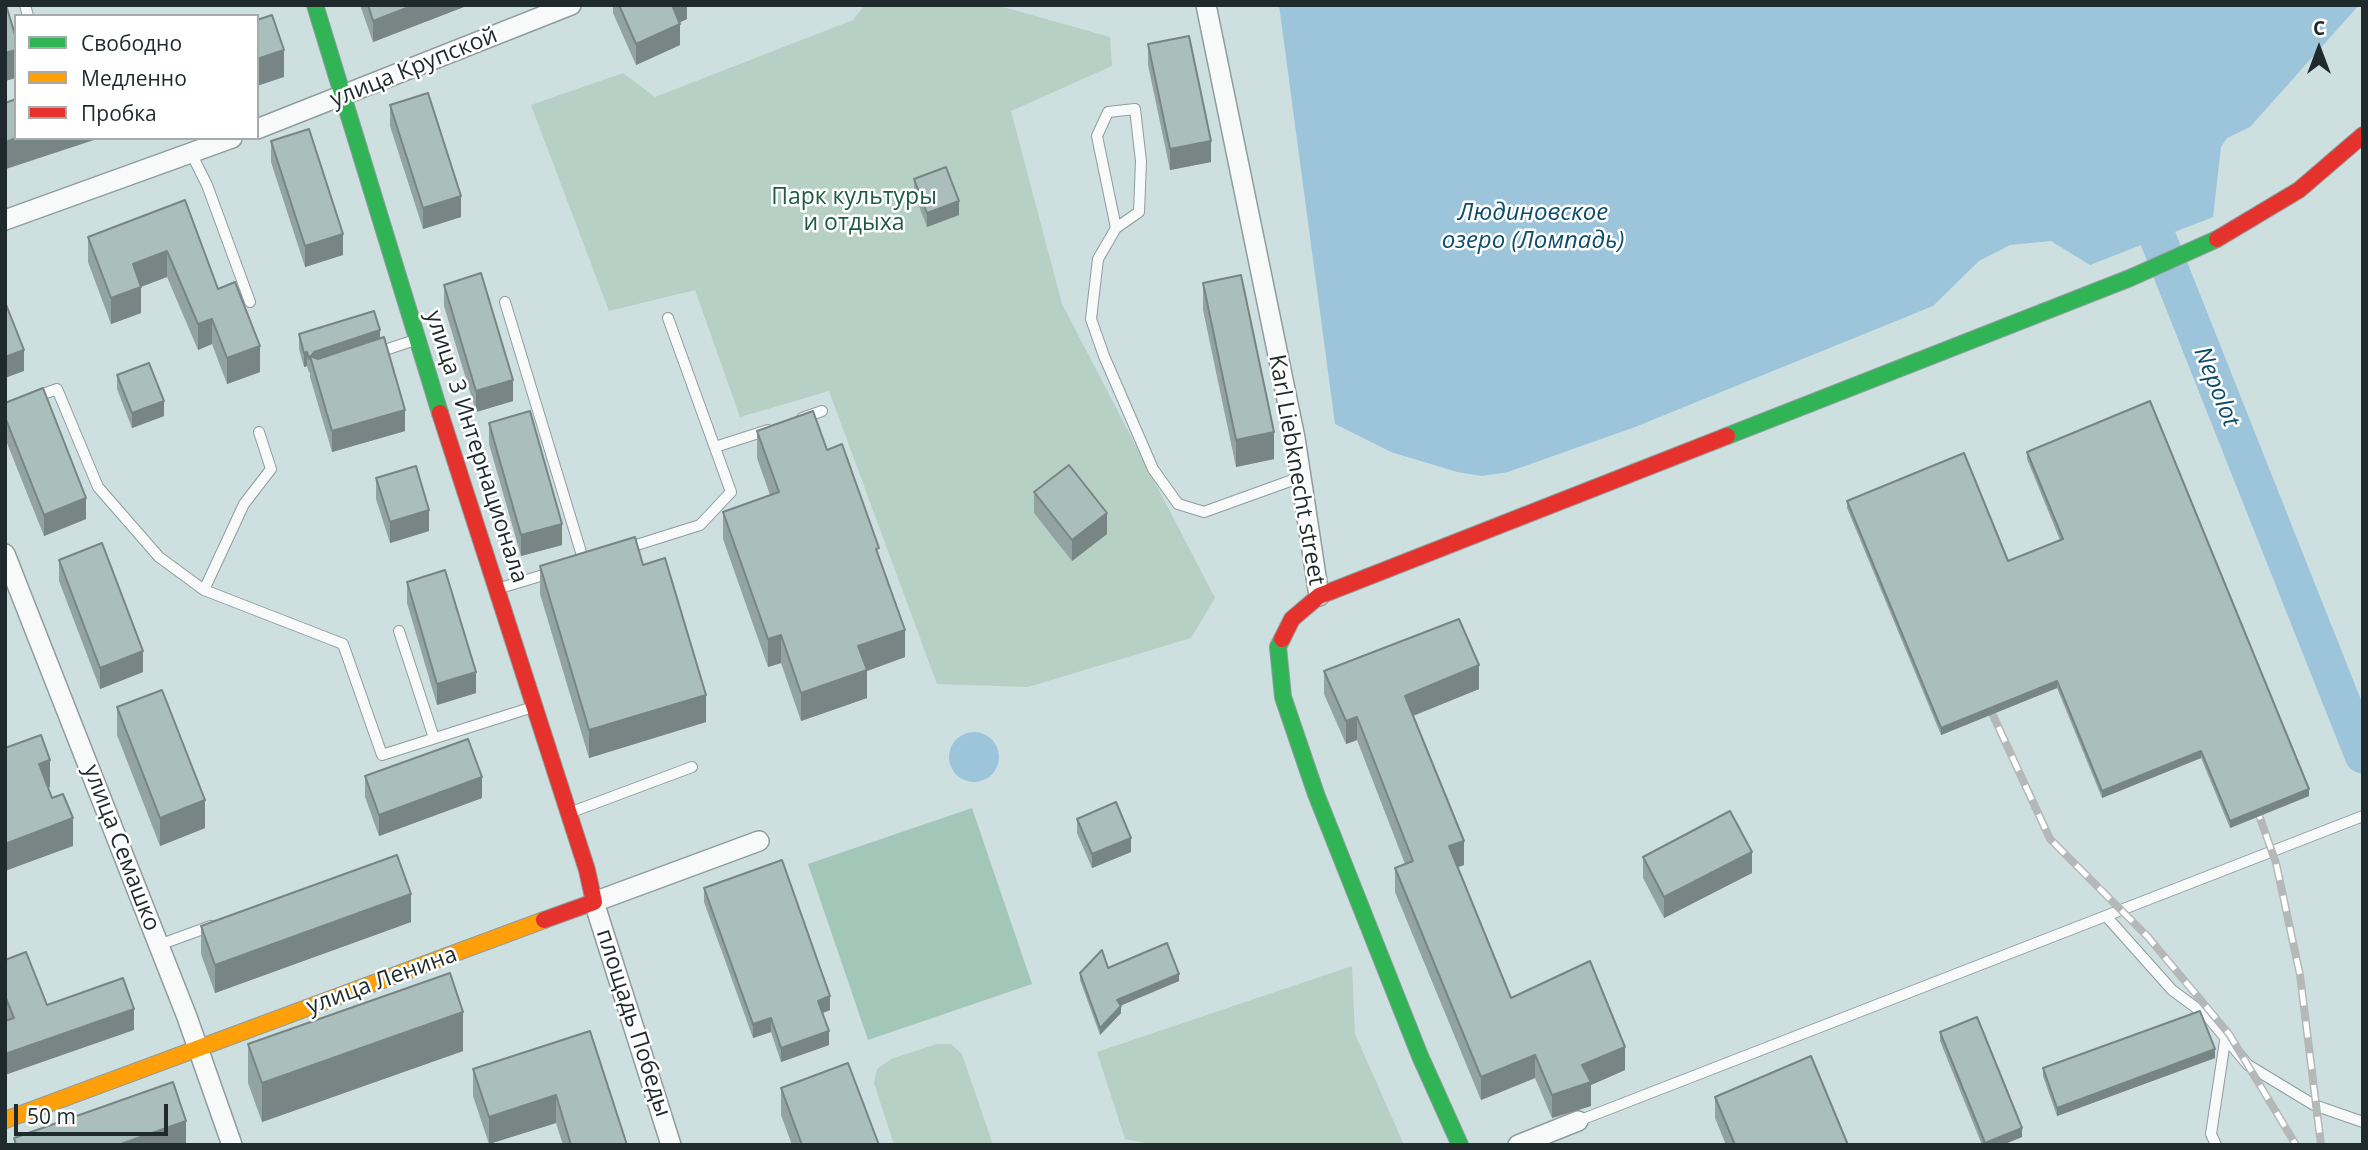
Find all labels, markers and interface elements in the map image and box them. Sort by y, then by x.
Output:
legend [14,14,259,140]
north arrow [2284,14,2354,84]
text: С [2313,15,2325,41]
street label: улица Крупской [326,22,502,114]
text: Свободно [81,29,182,57]
text: Медленно [81,64,187,92]
text: Пробка [81,99,157,127]
park label: Парк культуры и отдыха [771,183,937,237]
water label: Людиновское озеро (Ломпадь) [1442,199,1624,255]
street label: улица 3 Интернационала [419,307,533,587]
water label: Nepolot [2187,343,2245,431]
street label: Karl Liebknecht street [1262,352,1330,588]
street label: улица Семашко [77,761,165,935]
street label: площадь Победы [590,926,676,1120]
street label: улица Ленина [303,941,461,1021]
scale bar [18,1090,172,1134]
text: 50 m [27,1102,76,1130]

